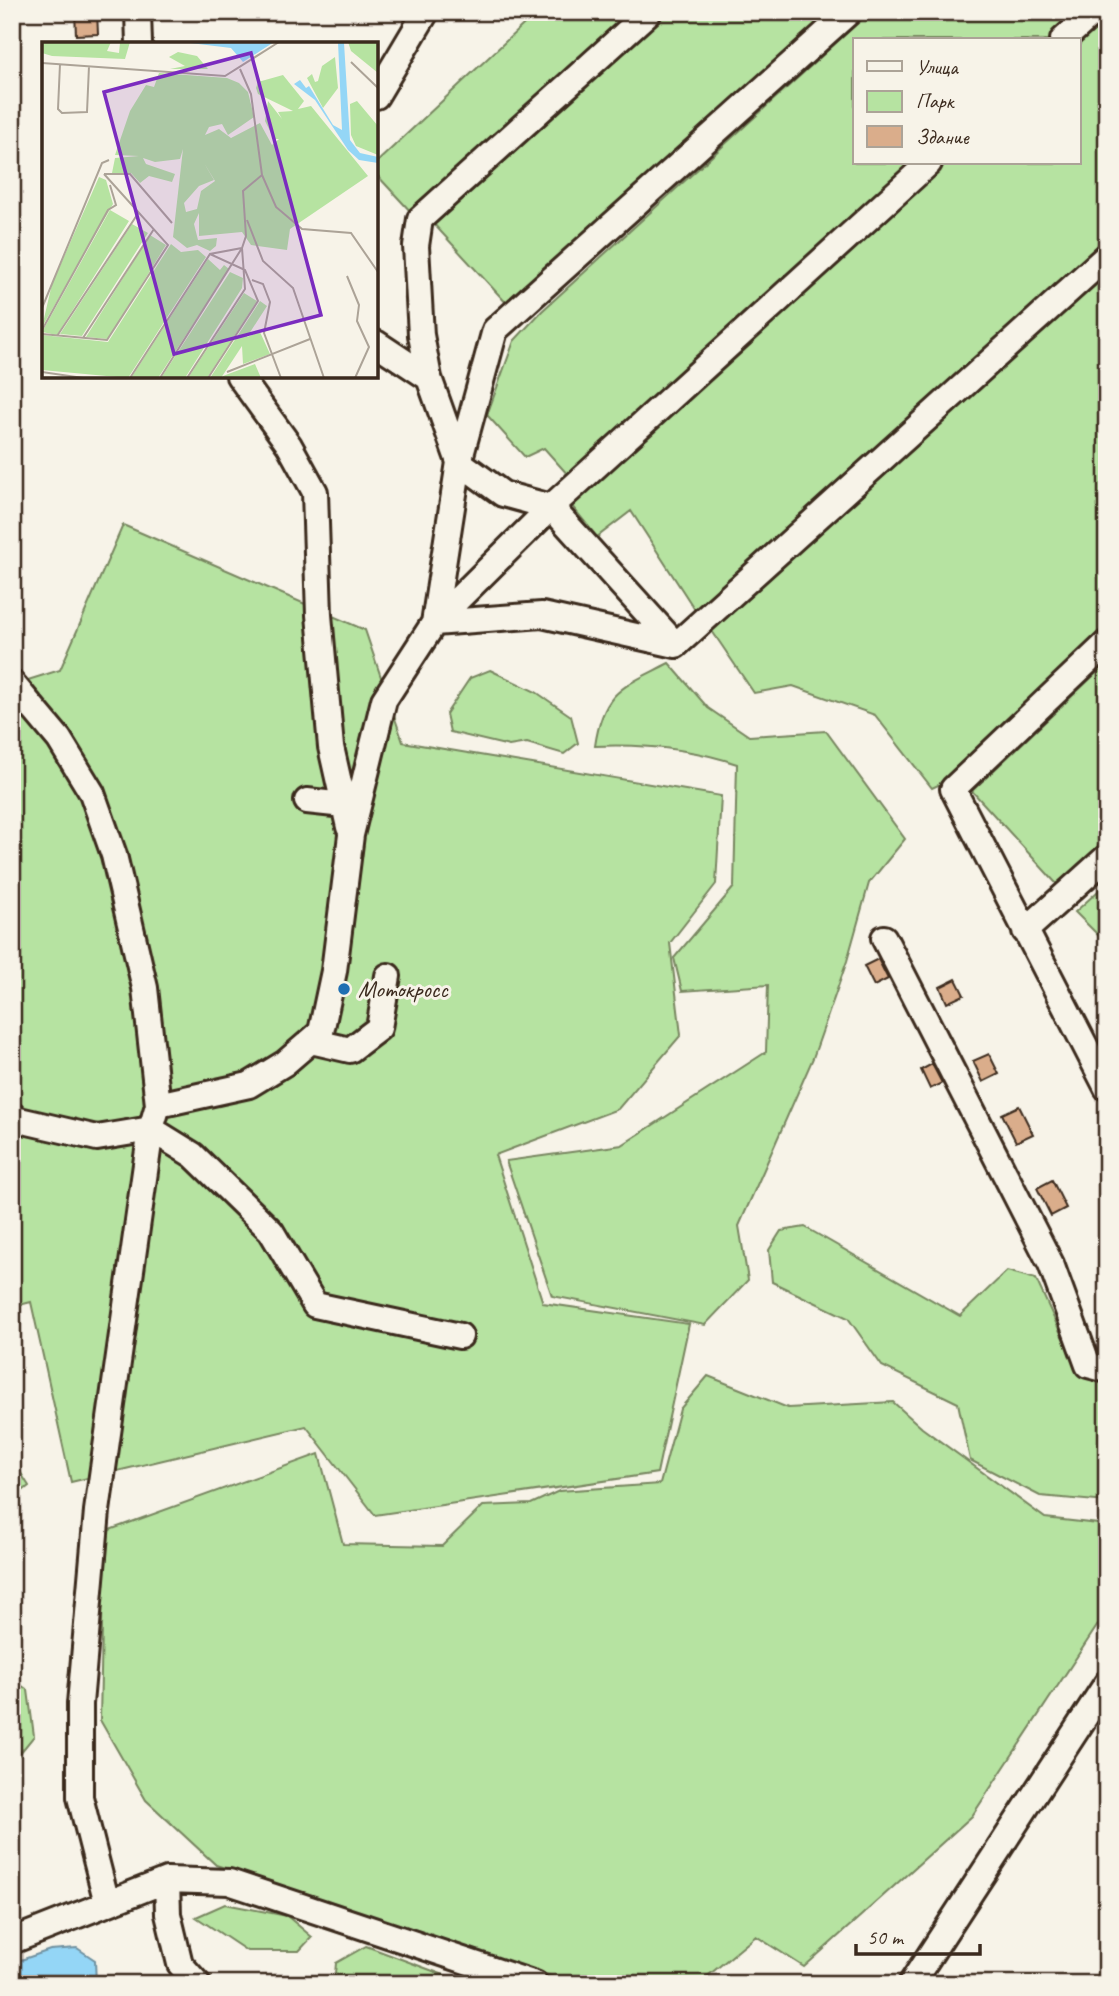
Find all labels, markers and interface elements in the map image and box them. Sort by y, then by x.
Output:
legend [853,38,1080,164]
inset map [42,42,378,378]
text: Улица [916,54,959,80]
text: Парк [916,88,956,114]
text: Здание [916,124,970,150]
place label: Мотокросс [358,974,449,1004]
marker: Мотокросс [336,981,352,997]
scale bar [856,1912,981,1956]
text: 50 m [867,1924,905,1950]

